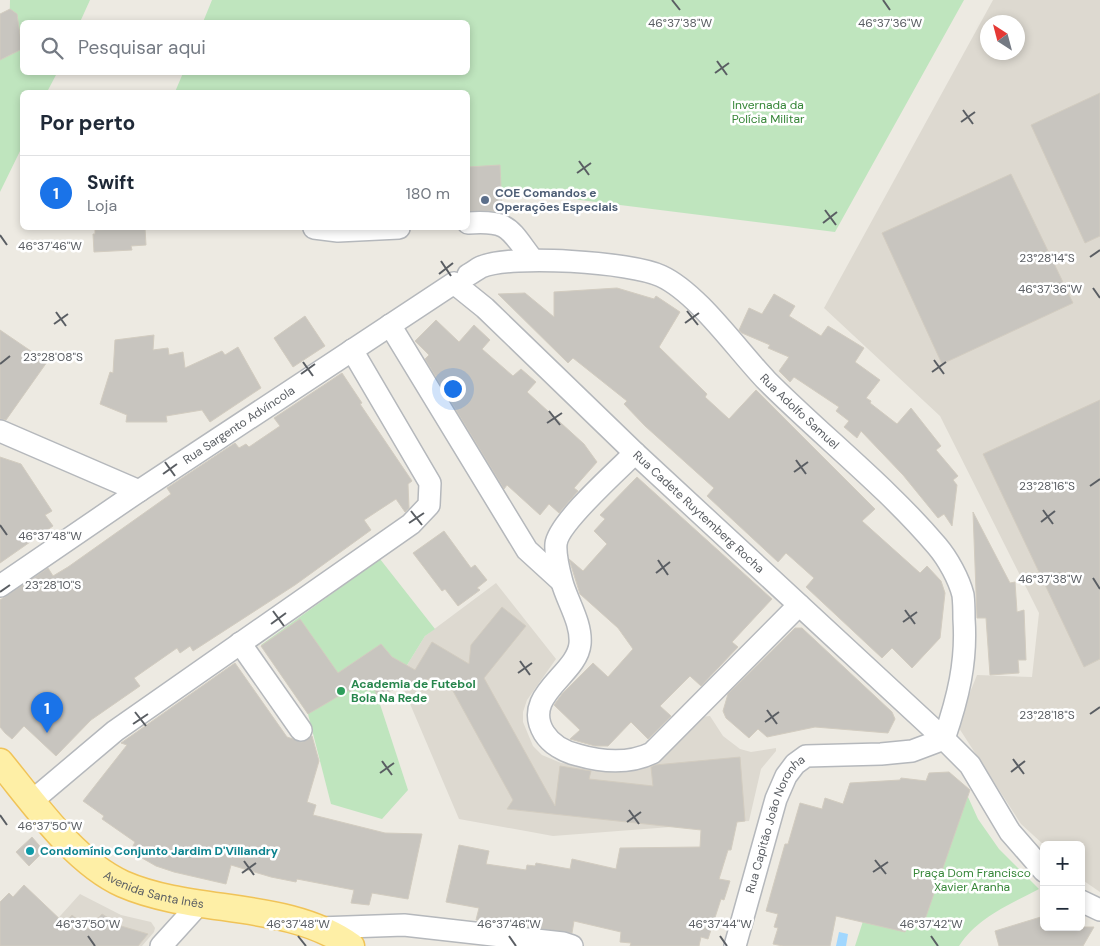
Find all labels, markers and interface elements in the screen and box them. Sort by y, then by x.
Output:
text: 46°37'38"W [648,15,712,31]
text: 46°37'36"W [858,15,922,31]
north arrow [980,15,1025,60]
search box [20,20,470,75]
icon: search [38,34,66,62]
text: Pesquisar aqui [78,35,206,60]
park label: Invernada da Polícia Militar [732,97,805,127]
text: Por perto [40,109,135,137]
text: Swift [87,170,135,195]
text: 1 [53,183,59,204]
text: 180 m [406,183,450,204]
place label: COE Comandos e Operações Especiais [495,185,618,215]
marker: COE Comandos e Operações Especiais [479,194,491,206]
text: Loja [87,195,117,216]
text: 46°37'46"W [18,238,82,254]
text: 23°28'14"S [1019,250,1075,266]
text: 46°37'36"W [1018,281,1082,297]
text: 23°28'08"S [23,349,83,365]
street label: Rua Adolfo Samuel [756,370,843,453]
your location [440,376,466,402]
street label: Rua Sargento Advíncola [180,382,298,468]
street label: Rua Cadete Ruytemberg Rocha [630,447,768,577]
text: 23°28'16"S [1019,478,1075,494]
text: 46°37'48"W [18,528,82,544]
text: 46°37'38"W [1018,571,1082,587]
text: 23°28'10"S [25,577,81,593]
place label: Academia de Futebol Bola Na Rede [351,676,476,706]
marker: Academia de Futebol Bola Na Rede [335,685,347,697]
pin: 1 [31,692,63,733]
text: 23°28'18"S [1019,707,1075,723]
street label: Rua Capitão João Noronha [742,751,808,895]
text: 46°37'50"W [18,818,83,834]
map controls [1040,841,1085,931]
button: + [1040,841,1085,886]
place label: Condomínio Conjunto Jardim D'Villandry [40,843,279,859]
marker: Condomínio Conjunto Jardim D'Villandry [24,845,36,857]
park label: Praça Dom Francisco Xavier Aranha [913,865,1031,895]
street label: Avenida Santa Inês [100,867,205,912]
button: − [1040,886,1085,931]
text: 46°37'50"W [56,916,121,932]
text: 46°37'48"W [266,916,330,932]
text: 46°37'46"W [477,916,541,932]
text: 46°37'44"W [688,916,752,932]
text: 46°37'42"W [899,916,963,932]

